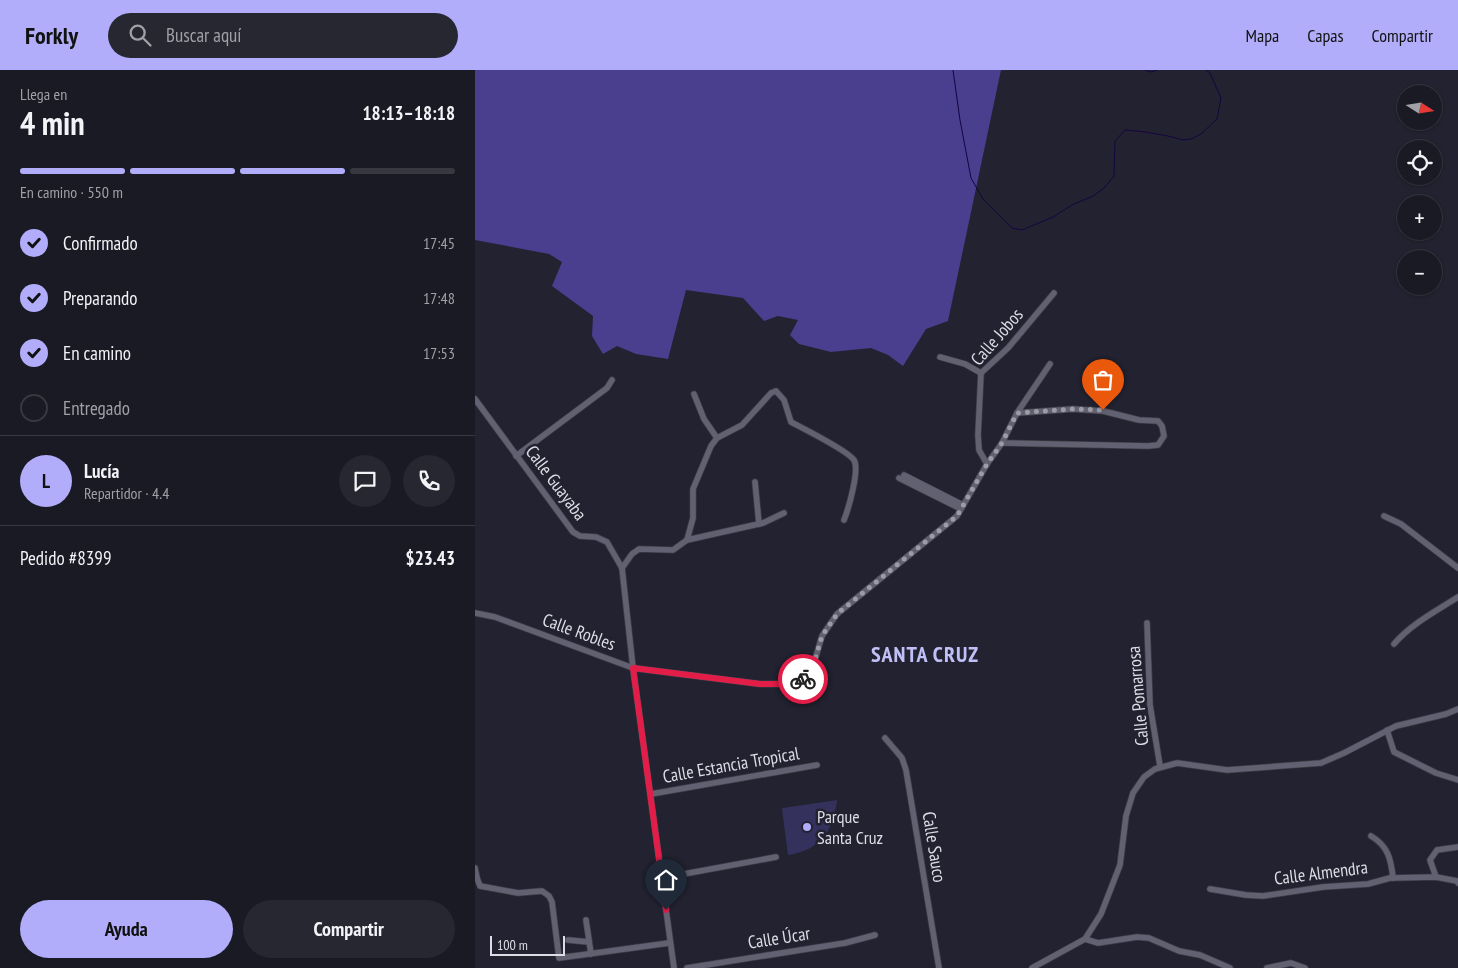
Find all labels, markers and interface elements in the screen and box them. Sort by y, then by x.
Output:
search box [108,13,458,58]
text: Forkly [25,20,78,51]
icon: search [126,21,154,49]
text: Buscar aquí [166,23,242,47]
text: Mapa [1246,24,1279,47]
text: Capas [1307,24,1344,47]
text: Compartir [1372,24,1433,47]
text: Llega en [20,84,67,104]
north arrow [1397,85,1443,130]
map controls [1397,85,1442,295]
text: 18:13–18:18 [362,101,455,125]
text: 4 min [20,102,85,144]
button: locate [1397,140,1442,185]
text: En camino · 550 m [20,182,123,202]
button: + [1397,195,1442,240]
icon: check [20,229,48,257]
text: Confirmado [63,231,138,255]
text: 17:45 [423,233,455,253]
button: − [1397,250,1442,295]
icon: check [20,284,48,312]
text: Preparando [63,286,138,310]
text: 17:48 [423,288,455,308]
street label: Calle Jobos [965,303,1028,370]
icon: check [20,339,48,367]
text: En camino [63,341,131,365]
text: 17:53 [423,343,455,363]
pin [1082,359,1124,410]
icon: bag [1089,366,1117,394]
text: Entregado [63,396,130,420]
street label: Calle Guayaba [521,441,592,525]
button: chat [339,455,391,507]
button: phone [403,455,455,507]
text: Lucía [84,459,119,483]
text: L [42,469,50,493]
text: Repartidor · 4.4 [84,483,169,503]
text: Pedido #8399 [20,546,111,570]
text: $23.43 [406,546,455,570]
street label: Calle Robles [539,608,619,655]
district label: SANTA CRUZ [871,640,979,668]
street label: Calle Pomarrosa [1122,645,1153,747]
courier [778,654,828,704]
icon: bike [789,665,817,693]
street label: Calle Estancia Tropical [661,741,802,788]
place label: Parque Santa Cruz [817,805,883,849]
street label: Calle Sauco [918,810,951,884]
marker: Parque Santa Cruz [801,821,813,833]
street label: Calle Almendra [1273,855,1369,890]
pin [645,859,687,910]
icon: home [652,866,680,894]
button: Ayuda [20,900,233,958]
button: Compartir [243,900,455,958]
street label: Calle Úcar [746,921,812,954]
scale bar [490,933,565,956]
text: 100 m [497,936,528,954]

